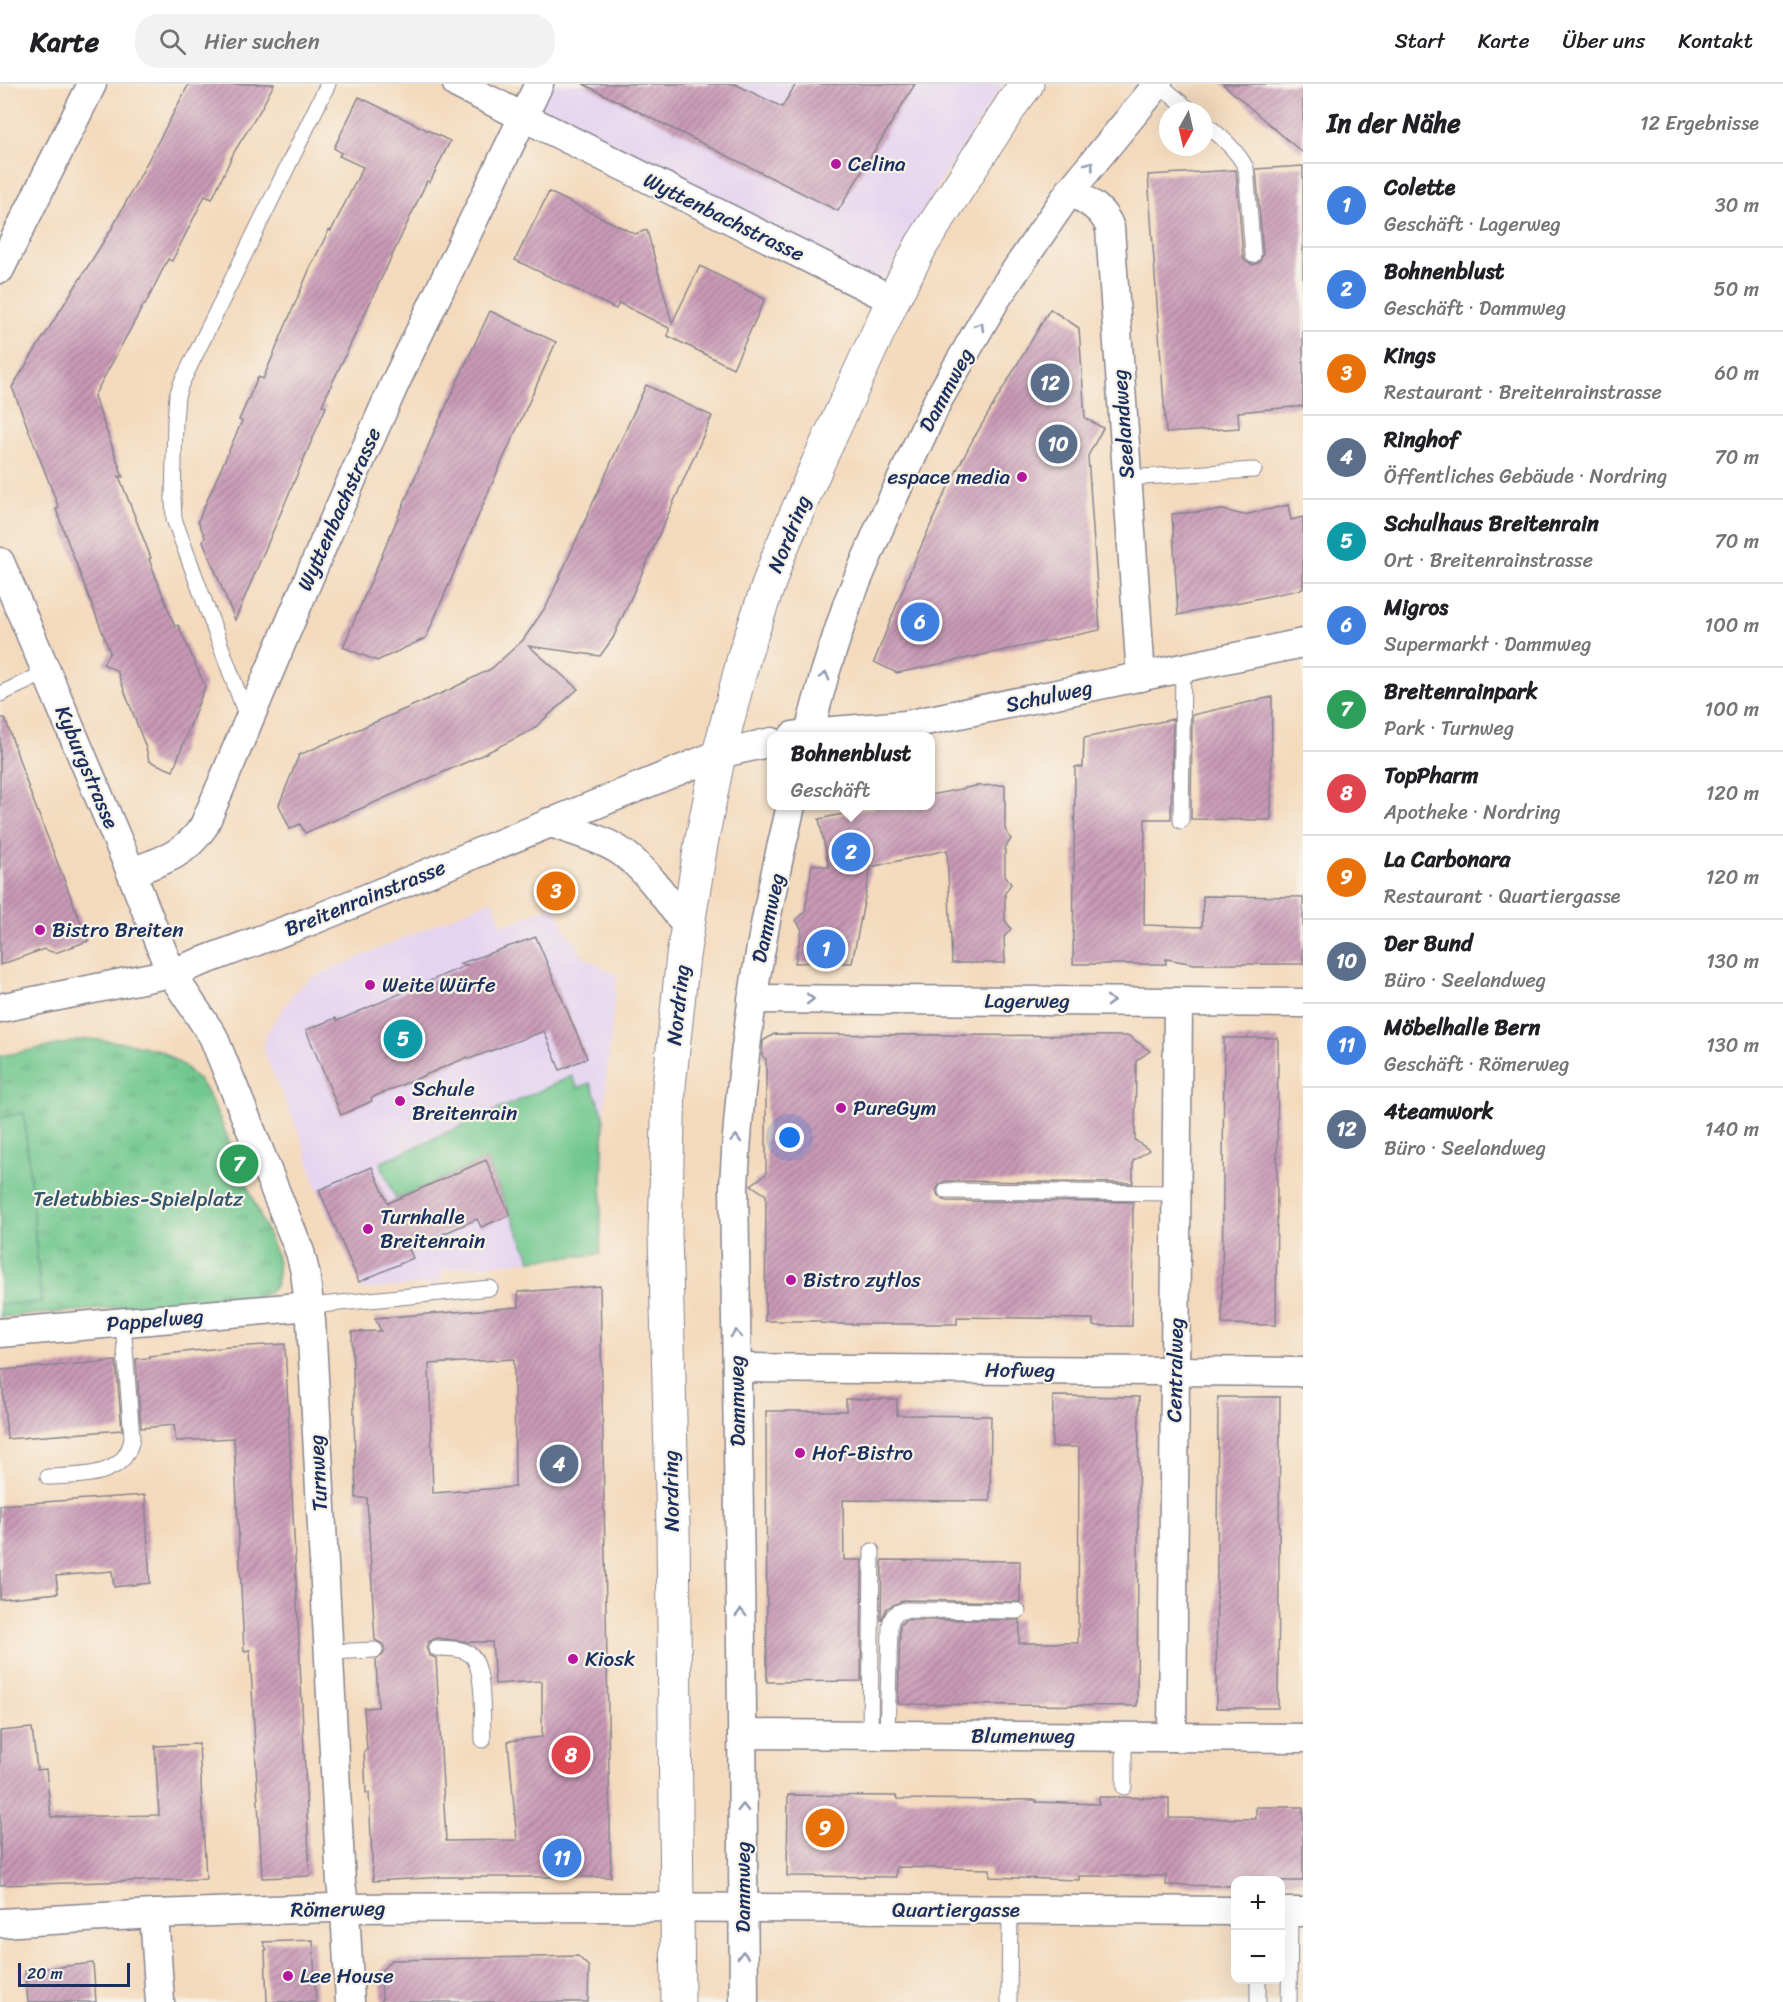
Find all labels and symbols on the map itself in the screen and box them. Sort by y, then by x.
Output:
north arrow [1159,102,1213,156]
place label: Celina [848,145,906,183]
marker: Celina [829,157,843,171]
street label: Wyttenbachstrasse [637,161,812,273]
one-way arrow [1082,161,1093,172]
one-way arrow [973,322,984,332]
street label: Dammweg [908,340,984,439]
pin: 12 [1030,360,1070,406]
street label: Seelandweg [1100,368,1146,480]
street label: Wyttenbachstrasse [286,421,392,597]
pin: 10 [1038,422,1078,466]
place label: espace media [888,458,1010,496]
marker: espace media [1015,470,1029,484]
street label: Nordring [756,489,822,579]
pin: 6 [900,600,940,644]
street label: Schulweg [1002,668,1096,724]
one-way arrow [817,671,830,681]
street label: Kyburgstrasse [44,699,130,835]
pin: 2 [832,830,870,874]
street label: Breitenrainstrasse [278,848,452,948]
pin: 3 [536,868,576,914]
street label: Dammweg [740,869,796,967]
place label: Bistro Breiten [52,911,184,949]
marker: Bistro Breiten [33,923,47,937]
pin: 1 [806,926,846,972]
street label: Nordring [655,962,701,1047]
place label: Weite Würfe [382,966,496,1004]
marker: Weite Würfe [363,978,377,992]
street label: Lagerweg [984,982,1070,1020]
one-way arrow [806,993,815,1005]
one-way arrow [1106,995,1115,1008]
pin: 5 [384,1016,422,1062]
place label: Schule Breitenrain [412,1070,517,1132]
place label: PureGym [853,1089,937,1127]
marker: Schule Breitenrain [393,1094,407,1108]
marker: PureGym [834,1101,848,1115]
your location [775,1123,804,1152]
one-way arrow [730,1134,743,1143]
pin: 7 [220,1142,258,1186]
park label: Teletubbies-Spielplatz [33,1180,244,1218]
place label: Turnhalle Breitenrain [380,1198,485,1260]
marker: Turnhalle Breitenrain [361,1222,375,1236]
place label: Bistro zytlos [803,1261,921,1299]
marker: Bistro zytlos [784,1273,798,1287]
street label: Pappelweg [105,1297,206,1343]
street label: Centralweg [1155,1317,1195,1423]
one-way arrow [730,1329,742,1338]
street label: Hofweg [985,1351,1055,1389]
street label: Dammweg [717,1355,757,1447]
street label: Turnweg [297,1433,339,1512]
place label: Hof-Bistro [812,1434,913,1472]
pin: 4 [540,1442,578,1486]
marker: Hof-Bistro [793,1446,807,1460]
street label: Nordring [651,1450,691,1532]
one-way arrow [734,1608,747,1617]
place label: Kiosk [585,1640,635,1678]
marker: Kiosk [566,1652,580,1666]
street label: Blumenweg [971,1717,1075,1755]
pin: 8 [552,1732,590,1778]
one-way arrow [736,1803,749,1812]
pin: 9 [806,1806,844,1850]
pin: 11 [542,1836,582,1880]
street label: Dammweg [724,1841,762,1933]
street label: Römerweg [290,1889,386,1929]
street label: Quartiergasse [892,1891,1020,1929]
one-way arrow [737,1951,749,1960]
place label: Lee House [300,1957,394,1995]
scale bar [18,1960,130,1988]
marker: Lee House [281,1969,295,1983]

